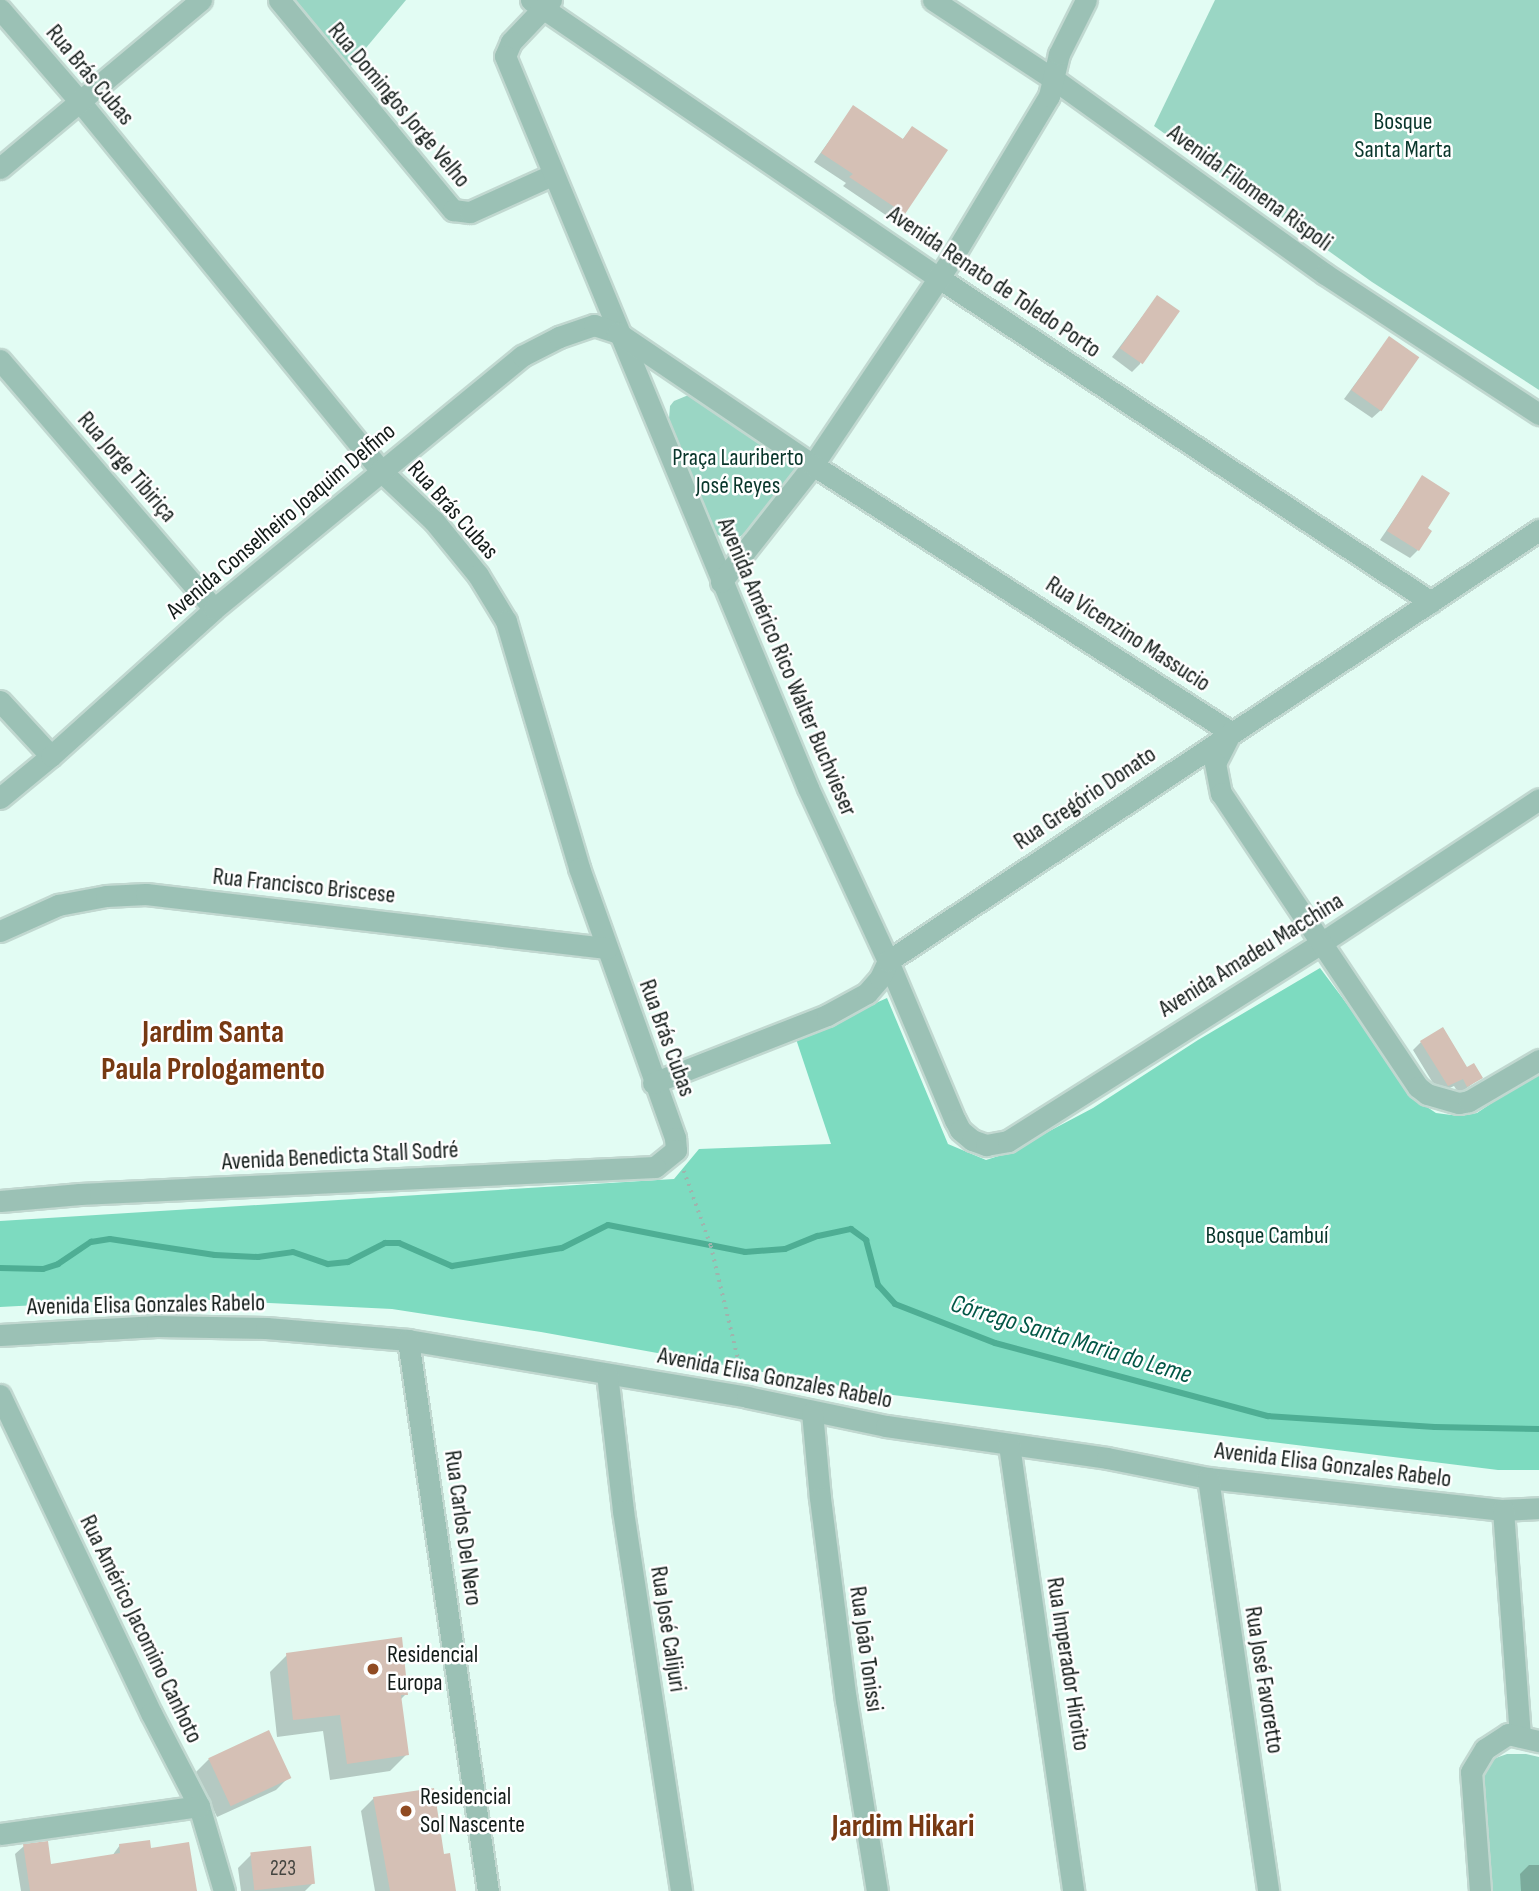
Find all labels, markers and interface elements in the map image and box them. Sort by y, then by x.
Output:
street label: Rua Domingos Jorge Velho [322,17,476,193]
street label: Rua Brás Cubas [40,19,140,131]
park label: Bosque Santa Marta [1354,108,1452,164]
street label: Avenida Filomena Rispoli [1162,119,1338,257]
street label: Avenida Renato de Toledo Porto [882,200,1106,364]
street label: Rua Jorge Tibiriça [71,406,183,528]
street label: Avenida Conselheiro Joaquim Delfino [161,417,401,625]
park label: Praça Lauriberto José Reyes [672,444,804,500]
street label: Rua Brás Cubas [401,455,505,565]
street label: Avenida Américo Rico Walter Buchvieser [711,514,863,820]
street label: Rua Vicenzino Massucio [1040,570,1216,698]
street label: Rua Gregório Donato [1008,740,1162,856]
street label: Rua Francisco Briscese [211,862,397,910]
street label: Avenida Amadeu Macchina [1153,887,1349,1023]
street label: Rua Brás Cubas [633,976,701,1100]
district label: Jardim Santa Paula Prologamento [101,1015,325,1090]
street label: Avenida Benedicta Stall Sodré [221,1135,459,1177]
park label: Bosque Cambuí [1205,1222,1329,1250]
water label: Córrego Santa Maria do Leme [947,1288,1195,1392]
street label: Avenida Elisa Gonzales Rabelo [27,1289,265,1321]
street label: Avenida Elisa Gonzales Rabelo [655,1341,895,1415]
street label: Avenida Elisa Gonzales Rabelo [1213,1436,1453,1494]
street label: Rua Carlos Del Nero [438,1449,488,1607]
street label: Rua Américo Jacomino Canhoto [73,1510,209,1748]
street label: Rua José Calijuri [644,1564,692,1694]
street label: Rua Imperador Hiroito [1040,1575,1096,1753]
street label: Rua João Tonissi [843,1584,889,1714]
street label: Rua José Favoretto [1238,1604,1290,1756]
place label: Residencial Europa [387,1641,478,1697]
marker: Residencial Europa [365,1661,381,1677]
place label: Residencial Sol Nascente [420,1783,525,1839]
marker: Residencial Sol Nascente [398,1803,414,1819]
district label: Jardim Hikari [832,1808,974,1846]
house number: 223 [270,1856,296,1882]

